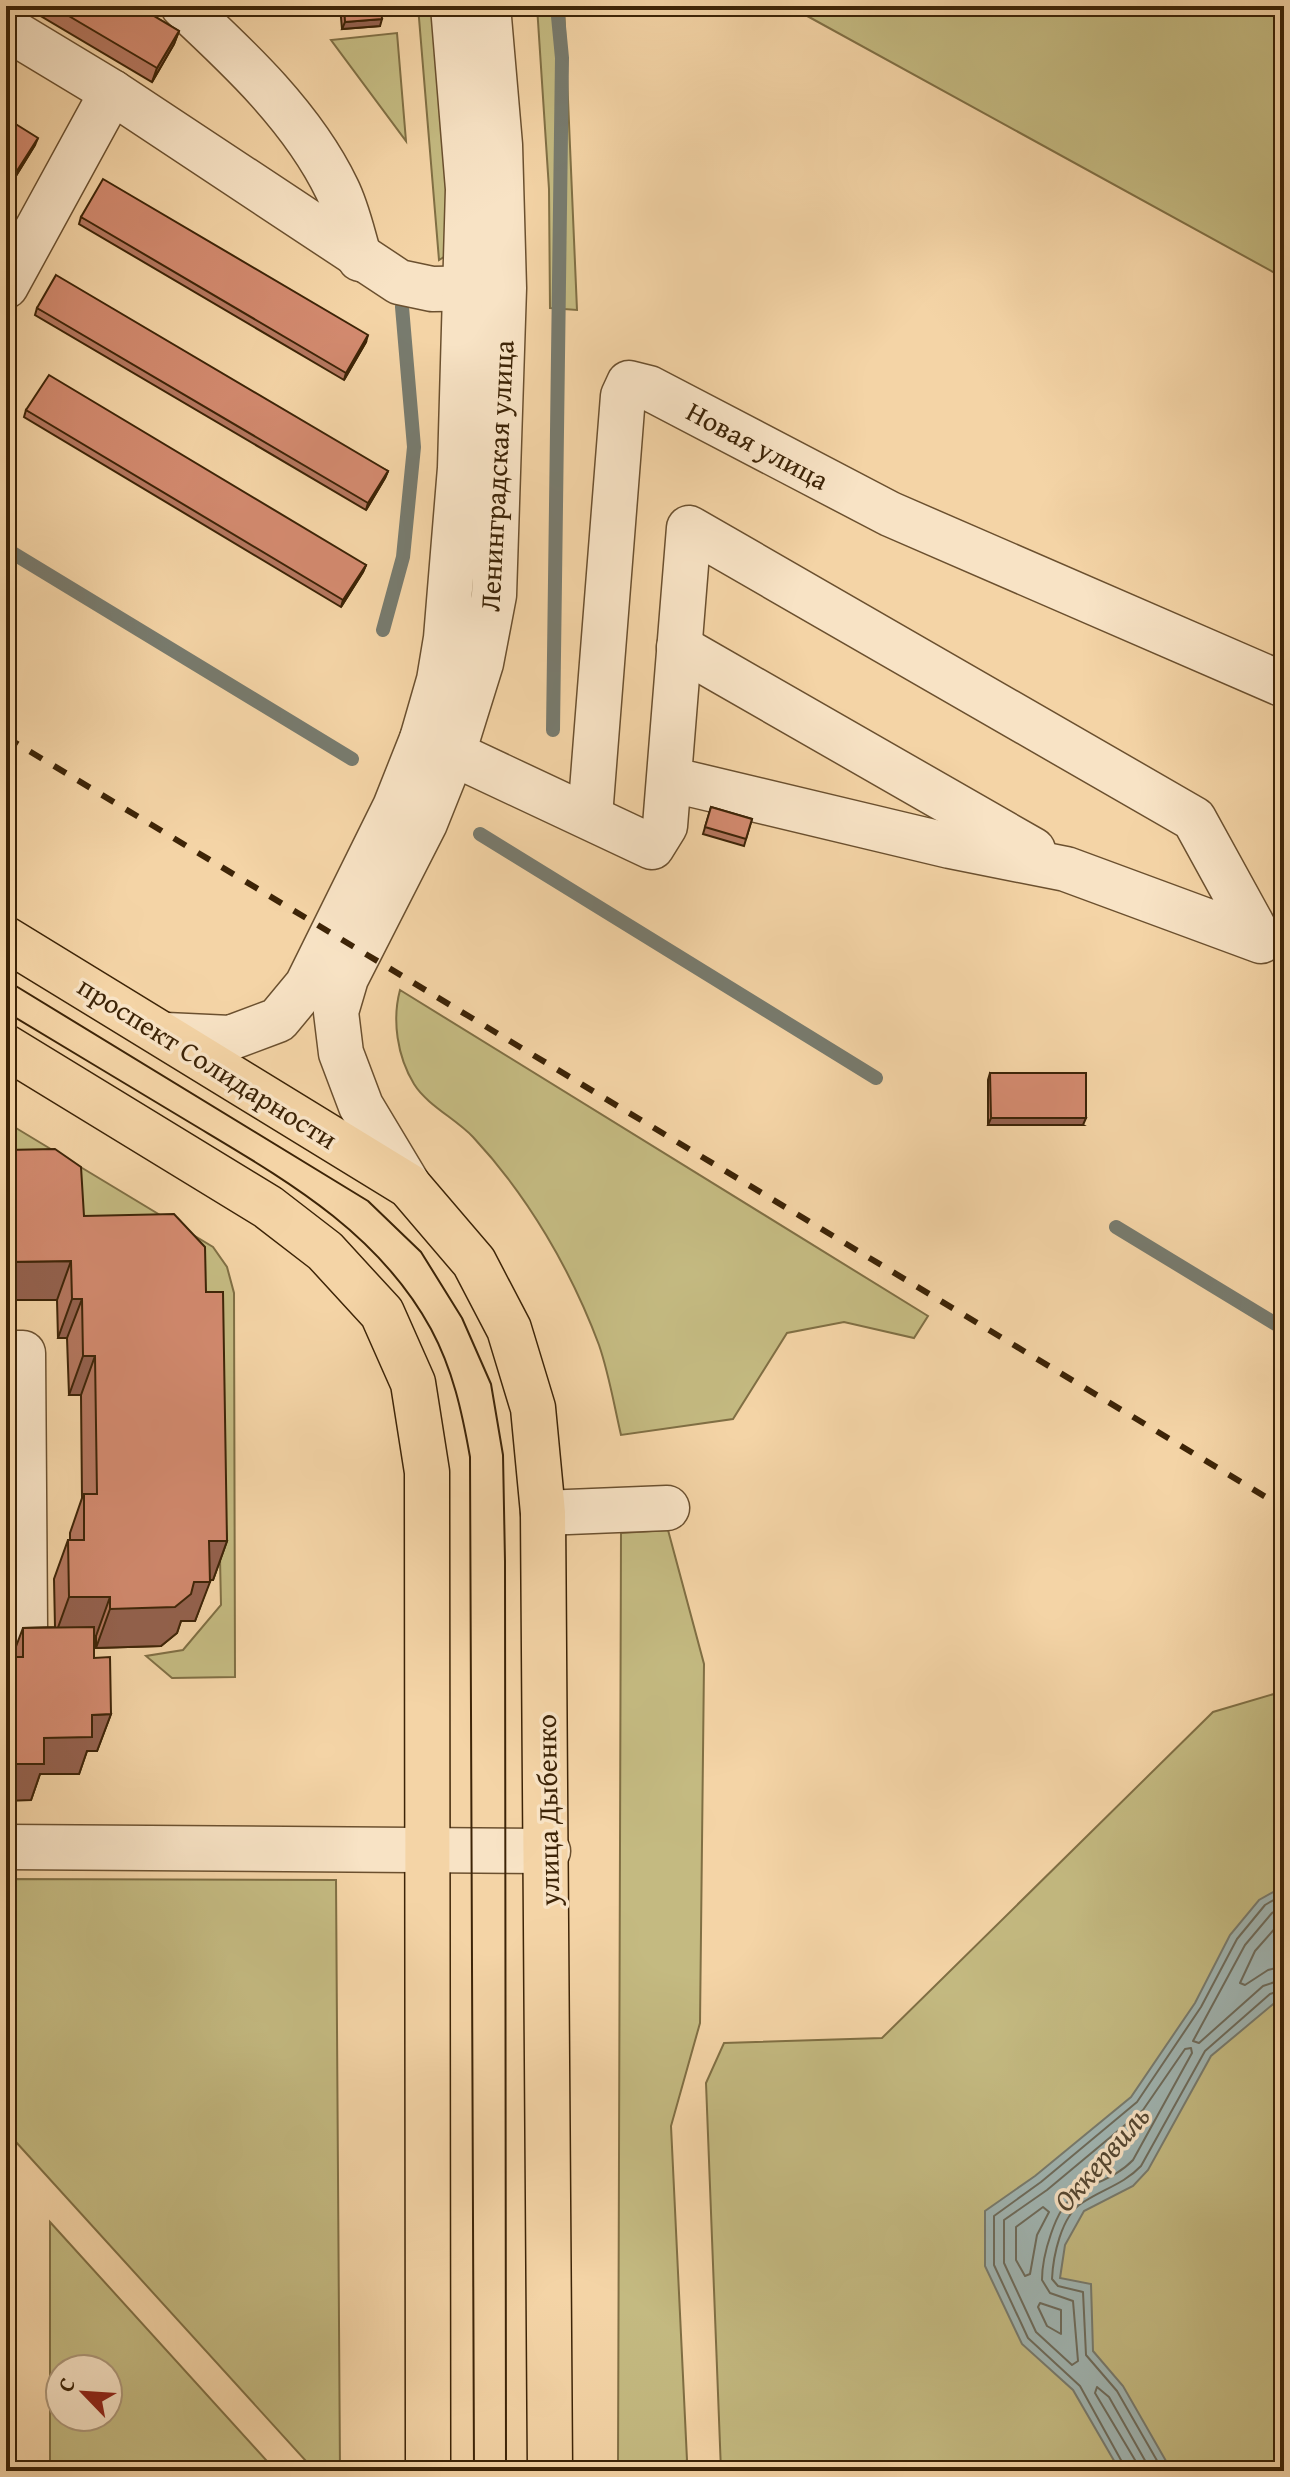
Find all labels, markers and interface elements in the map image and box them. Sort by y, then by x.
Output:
street label: Ленинградская улица [468,339,524,613]
street label: Новая улица [680,390,837,500]
street label: проспект Солидарности [70,965,346,1159]
street label: улица Дыбенко [525,1714,569,1907]
water label: Оккервиль [1042,2095,1160,2221]
north arrow [44,2353,124,2433]
text: С [49,2372,83,2397]

